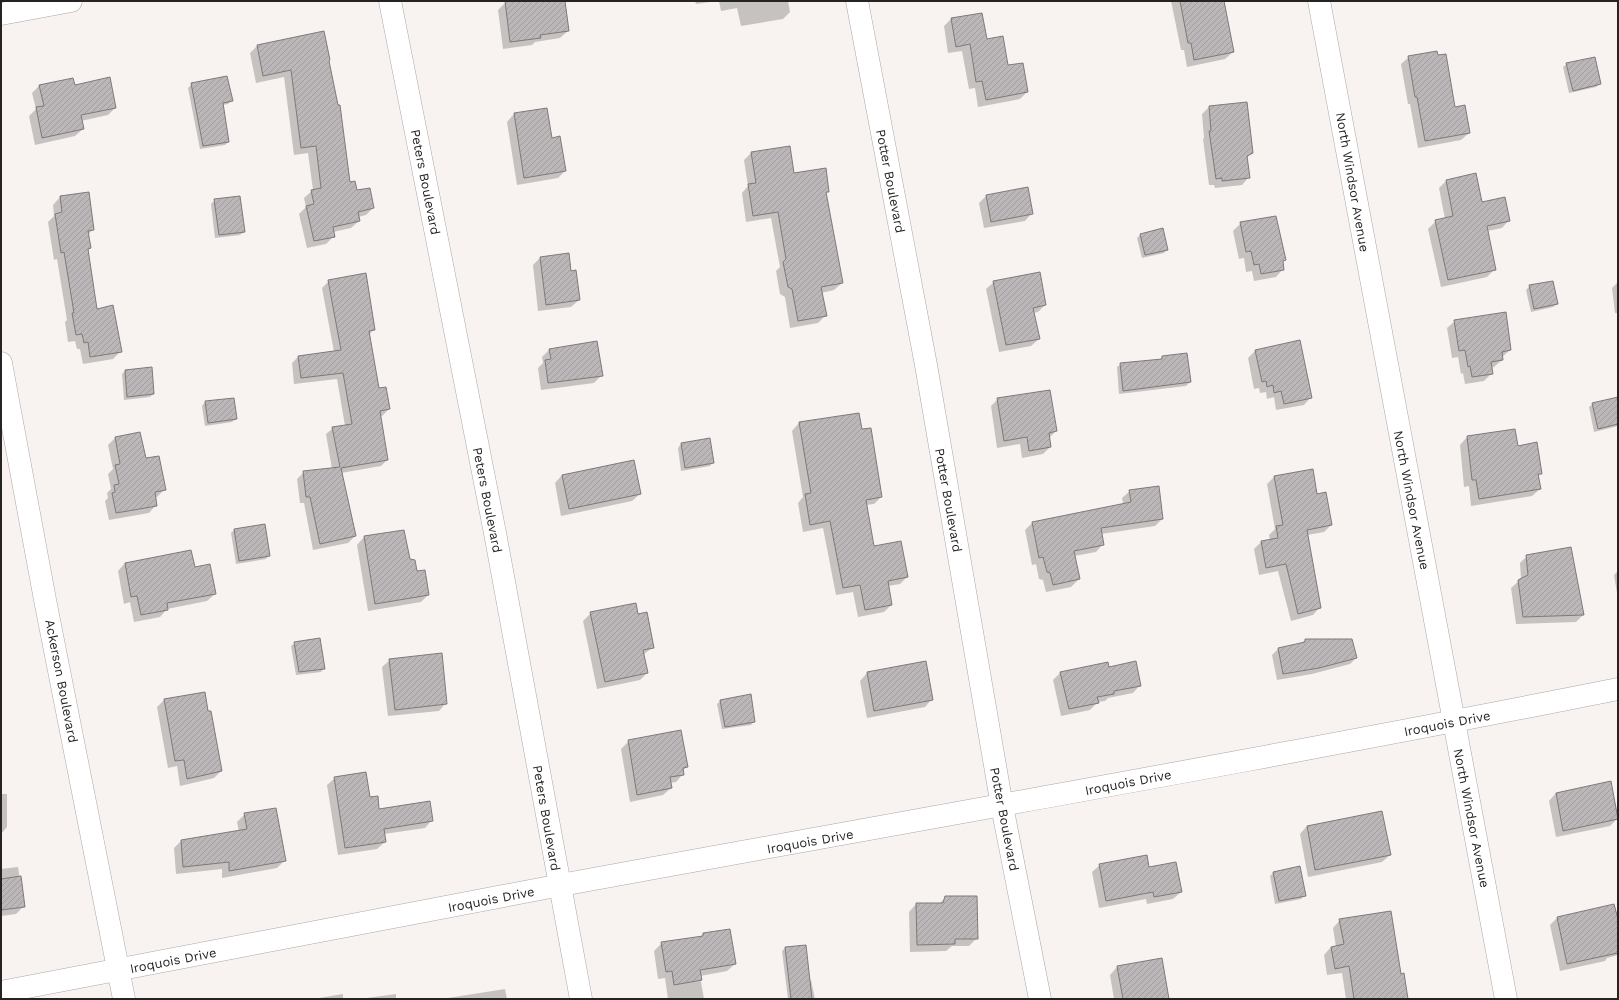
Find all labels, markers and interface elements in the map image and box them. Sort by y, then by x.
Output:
street label: North Windsor Avenue [1333,111,1372,253]
street label: Peters Boulevard [408,128,443,236]
street label: Potter Boulevard [873,128,908,234]
street label: North Windsor Avenue [1391,429,1432,571]
street label: Peters Boulevard [470,446,505,554]
street label: Potter Boulevard [932,447,965,553]
street label: Ackerson Boulevard [42,618,81,744]
street label: Iroquois Drive [1403,708,1492,739]
street label: North Windsor Avenue [1451,747,1492,889]
street label: Peters Boulevard [530,764,563,872]
street label: Potter Boulevard [987,766,1022,872]
street label: Iroquois Drive [1084,767,1173,798]
street label: Iroquois Drive [766,826,855,856]
street label: Iroquois Drive [447,884,536,915]
street label: Iroquois Drive [129,945,218,976]

